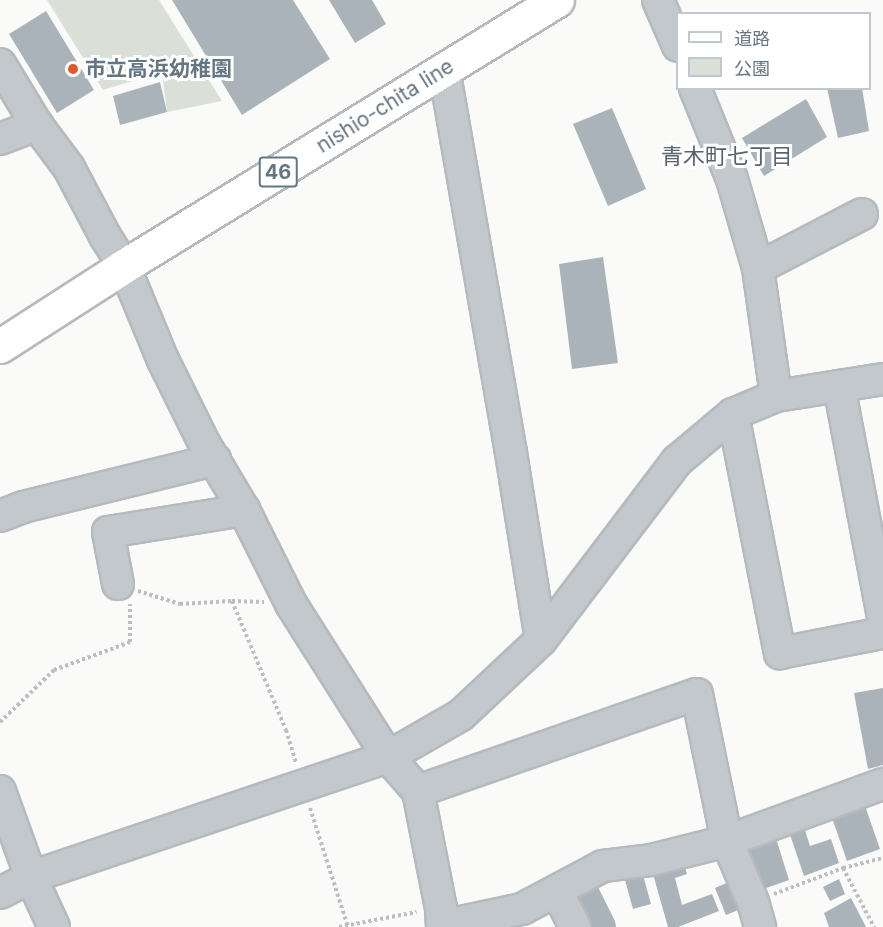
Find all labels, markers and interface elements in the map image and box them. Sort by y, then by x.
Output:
legend [676,12,871,90]
text: 道路 [734,28,770,49]
street label: nishio-chita line [312,54,458,158]
place label: 市立高浜幼稚園 [85,56,232,82]
text: 公園 [734,58,770,79]
marker: 市立高浜幼稚園 [66,62,80,76]
district label: 青木町七丁目 [661,144,793,170]
road number: 46 [258,155,298,189]

